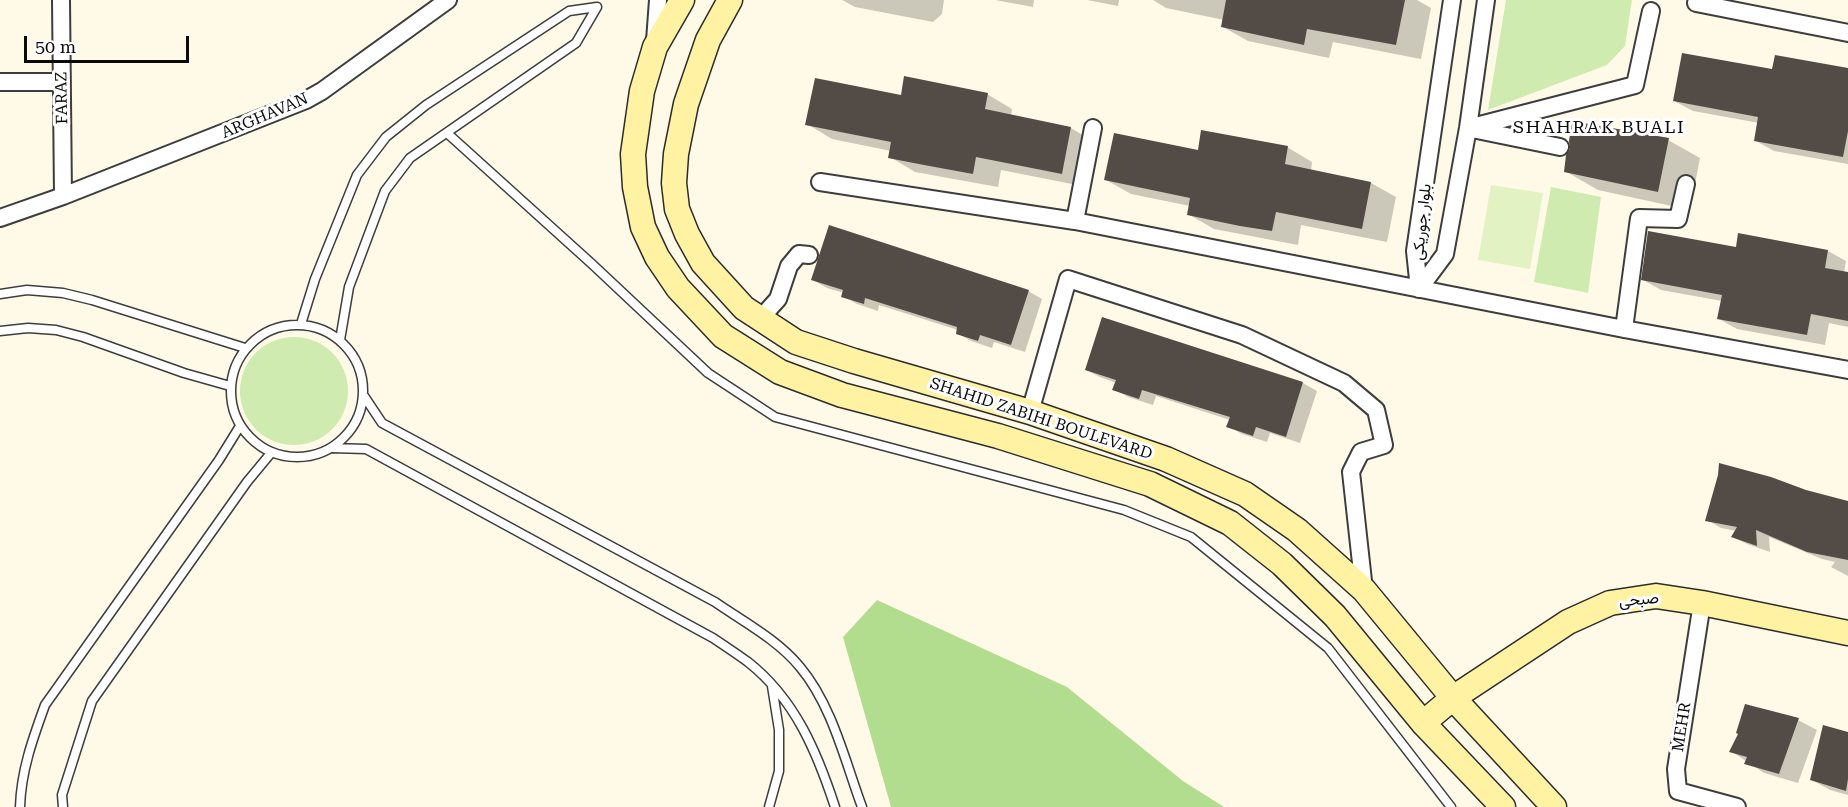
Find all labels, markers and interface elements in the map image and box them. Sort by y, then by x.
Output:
scale bar [27,24,192,62]
text: 50 m [35,36,76,57]
street label: FARAZ [52,72,72,124]
street label: ARGHAVAN [219,89,311,143]
district label: SHAHRAK BUALI [1513,117,1685,139]
street label: بلوار جوریکی [1408,183,1436,261]
street label: SHAHID ZABIHI BOULEVARD [927,374,1155,464]
street label: صبحی [1618,589,1660,611]
street label: MEHR [1669,701,1695,753]

